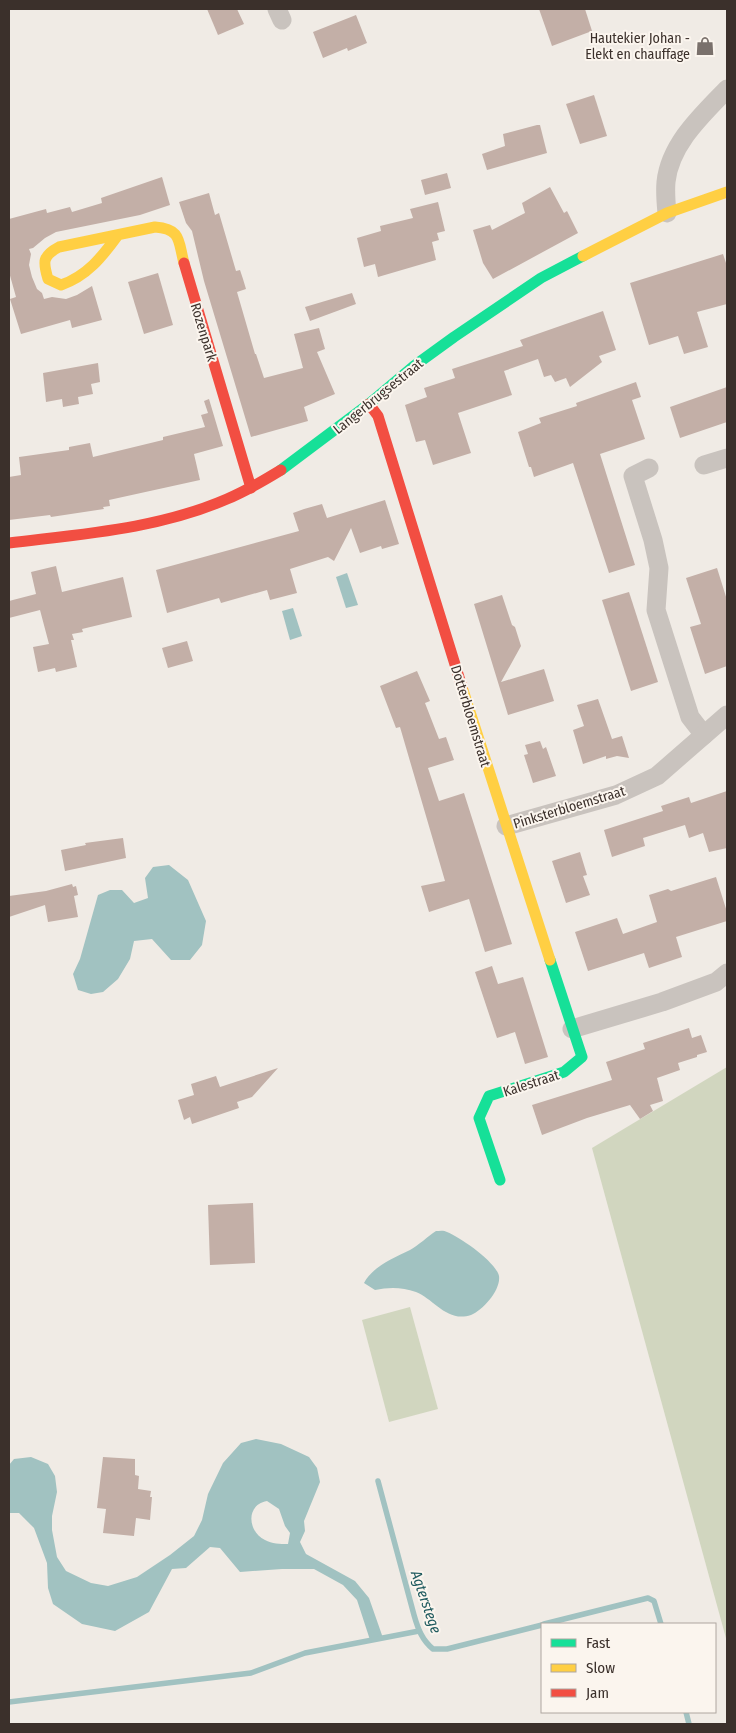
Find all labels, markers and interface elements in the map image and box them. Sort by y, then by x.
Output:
place label: Hautekier Johan - Elekt en chauffage [585,30,690,63]
shop icon: Hautekier Johan - Elekt en chauffage [694,35,716,57]
street label: Rozenpark [187,301,221,364]
street label: Langerbrugsestraat [330,355,427,438]
street label: Dotterbloemstraat [447,663,494,770]
street label: Pinksterbloemstraat [511,782,628,833]
street label: Kalestraat [501,1066,562,1100]
water label: Agterstege [407,1567,445,1636]
legend [541,1623,716,1713]
text: Fast [586,1634,610,1652]
text: Slow [586,1659,615,1677]
text: Jam [586,1684,609,1702]

